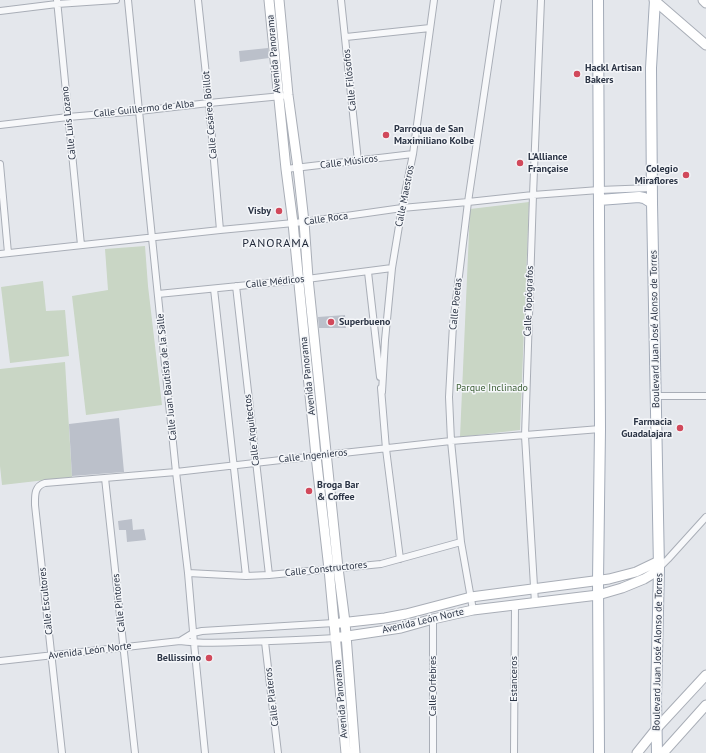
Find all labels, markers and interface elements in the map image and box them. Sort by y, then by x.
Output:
street label: Avenida Panorama [265,14,283,94]
street label: Calle Filósofos [341,48,359,112]
place label: Hackl Artisan Bakers [585,62,642,86]
marker: Hackl Artisan Bakers [572,69,582,79]
street label: Calle Cesáreo Boillot [200,70,220,160]
street label: Calle Luis Lozano [59,86,79,160]
street label: Calle Guillermo de Alba [93,98,195,120]
place label: Parroqua de San Maximiliano Kolbe [394,123,474,146]
marker: Parroqua de San Maximiliano Kolbe [381,130,391,140]
place label: L'Alliance Française [528,151,568,174]
street label: Calle Músicos [319,153,379,171]
marker: L'Alliance Française [515,158,525,168]
place label: Colegio Miraflores [635,163,678,186]
street label: Calle Maestros [393,164,417,228]
marker: Colegio Miraflores [681,170,691,180]
place label: Visby [248,205,271,217]
marker: Visby [274,206,284,216]
street label: Calle Roca [303,210,349,228]
district label: PANORAMA [242,237,310,251]
street label: Boulevard Juan José Alonso de Torres [648,250,662,408]
street label: Calle Topógrafos [522,265,536,337]
street label: Calle Médicos [245,273,305,291]
street label: Calle Poetas [447,277,465,331]
street label: Calle Juan Bautista de la Salle [154,313,180,441]
place label: Superbueno [339,316,390,328]
marker: Superbueno [326,317,336,327]
street label: Avenida Panorama [298,336,318,416]
park label: Parque Inclinado [456,382,528,394]
street label: Calle Arquitectos [242,393,262,467]
place label: Farmacia Guadalajara [621,416,672,440]
marker: Farmacia Guadalajara [675,423,685,433]
street label: Calle Ingenieros [278,446,348,466]
place label: Broga Bar & Coffee [317,479,359,502]
marker: Broga Bar & Coffee [304,486,314,496]
street label: Calle Constructores [284,559,368,579]
street label: Calle Escultores [36,567,56,635]
street label: Calle Pintores [110,573,128,633]
street label: Boulevard Juan José Alonso de Torres [651,573,665,731]
street label: Avenida León Norte [381,606,465,636]
street label: Avenida León Norte [48,640,132,662]
place label: Bellissimo [157,652,201,664]
marker: Bellissimo [204,653,214,663]
street label: Calle Orfebres [427,656,439,716]
street label: Estanceros [508,656,520,702]
street label: Avenida Panorama [332,659,350,739]
street label: Calle Plateros [262,667,282,727]

